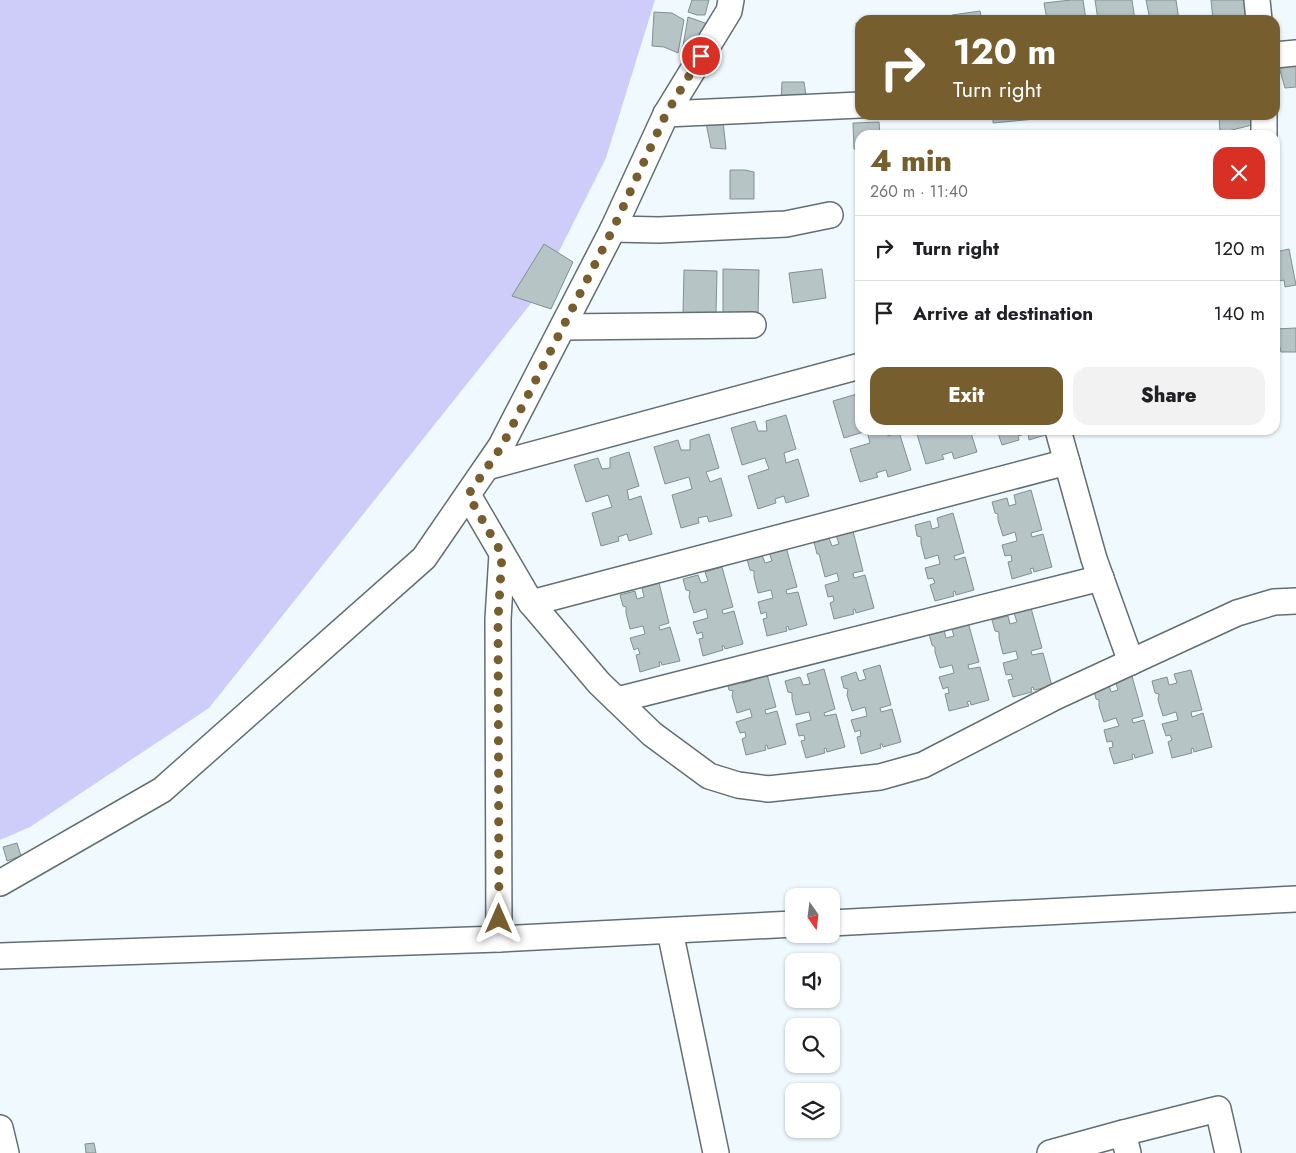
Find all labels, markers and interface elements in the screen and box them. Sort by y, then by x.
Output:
text: 120 m [953,27,1056,77]
pin [680,35,722,77]
icon: right [870,35,935,100]
icon: arrive [687,42,715,70]
text: Turn right [953,73,1041,105]
text: 4 min [870,139,952,182]
button: close [1213,147,1265,199]
text: 260 m · 11:40 [870,180,968,203]
icon: right [870,234,898,262]
text: Turn right [913,235,999,262]
text: 120 m [1214,235,1265,262]
icon: arrive [870,299,898,327]
text: Arrive at destination [913,300,1093,327]
text: 140 m [1213,300,1265,327]
button: Exit [870,367,1063,425]
button: Share [1073,367,1265,425]
north arrow [785,888,840,942]
map controls [785,888,840,1138]
position arrow [472,892,524,944]
button: sound [785,953,840,1008]
button: search [785,1018,840,1073]
button: layers [785,1083,840,1138]

